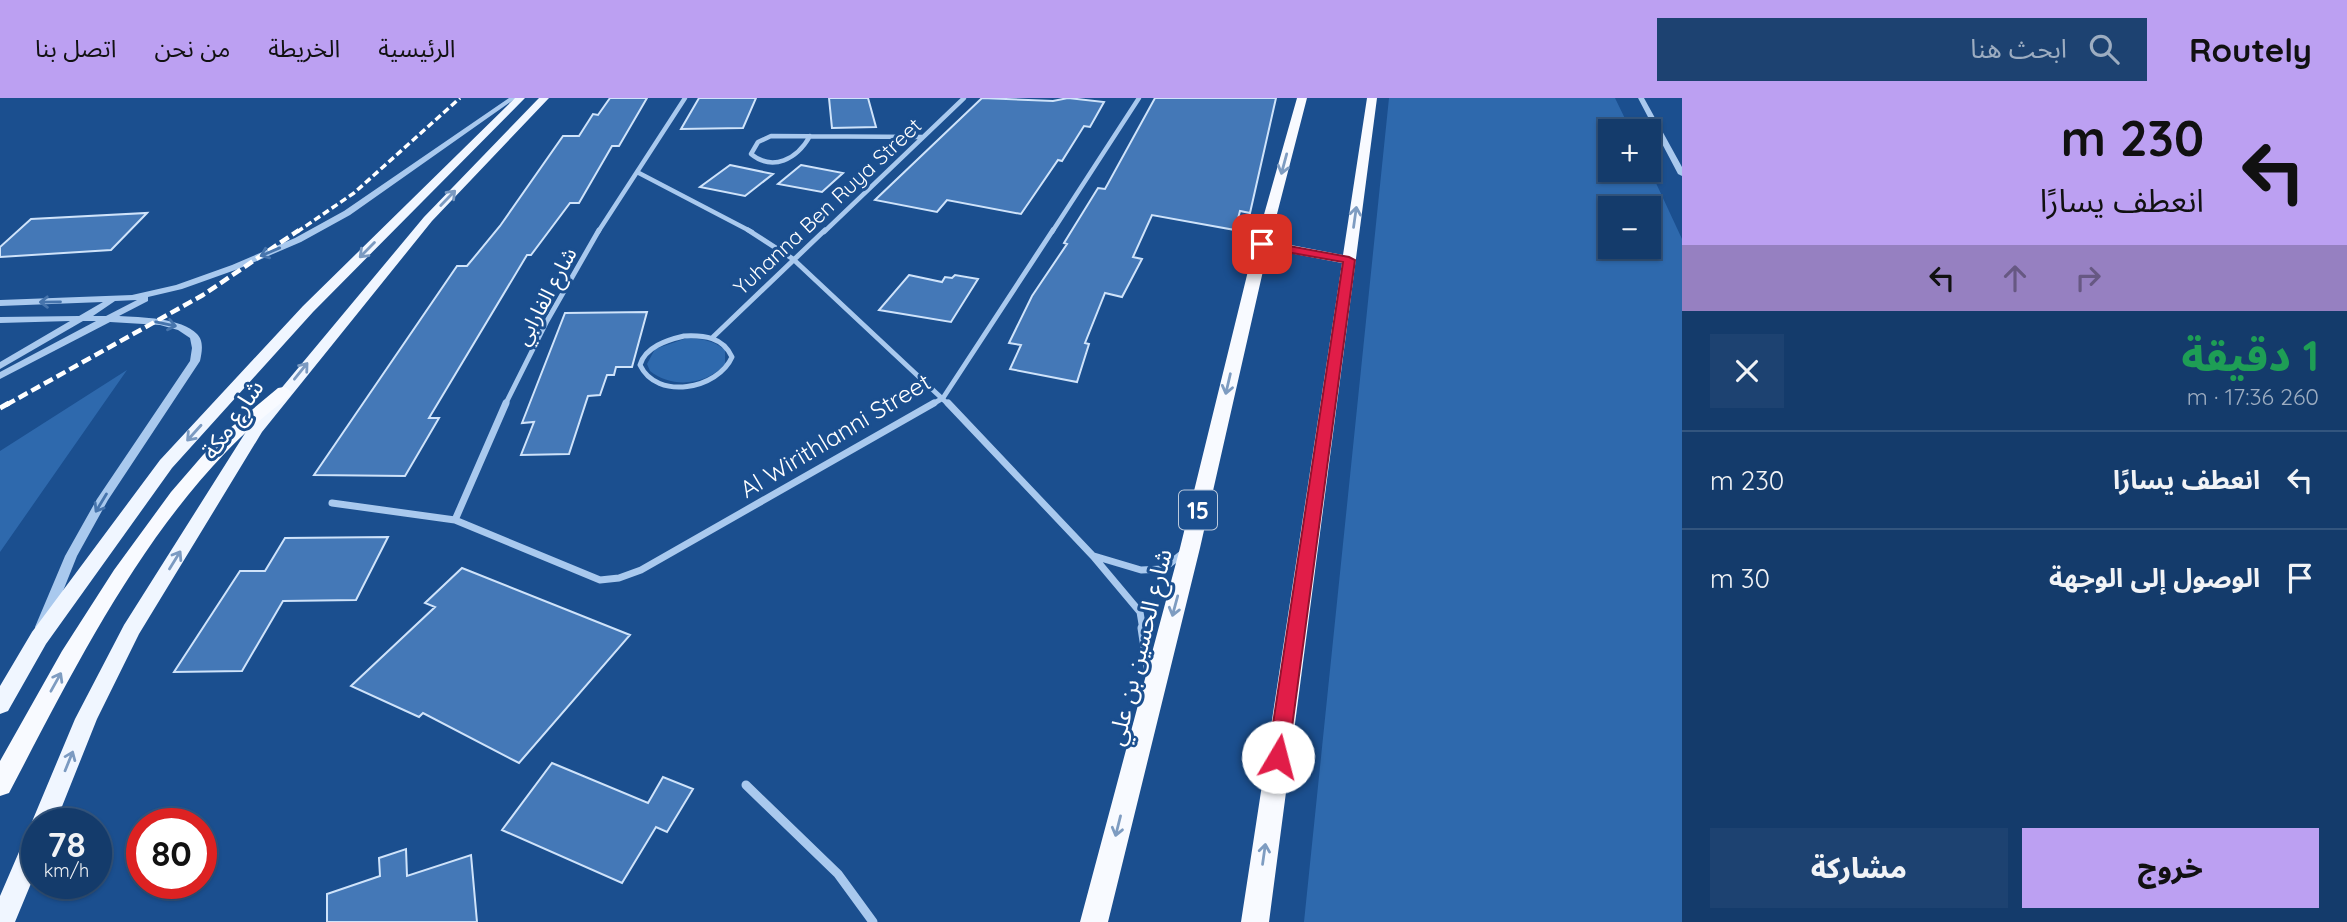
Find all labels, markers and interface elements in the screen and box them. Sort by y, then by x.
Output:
search box [1657,18,2147,81]
text: Routely [2189,29,2312,70]
icon: search [2085,30,2123,68]
text: ابحث هنا [1970,32,2067,65]
text: اتصل بنا [35,33,116,63]
text: من نحن [154,33,230,63]
text: الخريطة [268,33,340,63]
text: الرئيسية [378,33,455,63]
text: 230 m [2061,107,2204,168]
street label: Yuhanna Ben Ruya Street [728,112,926,300]
map controls [1598,119,1661,259]
button: + [1598,119,1661,182]
icon: left [2228,126,2319,217]
one-way arrow [1277,152,1290,175]
text: انعطف يسارًا [2040,180,2204,220]
one-way arrow [440,190,457,207]
button: − [1598,196,1661,259]
one-way arrow [1349,206,1362,229]
pin [1232,214,1292,274]
icon: arrive [1243,225,1281,263]
one-way arrow [359,241,376,258]
street label: شارع الفارابي [508,243,585,351]
one-way arrow [259,247,281,260]
icon: left [1923,259,1961,297]
icon: ahead [1996,259,2034,297]
icon: right [2069,259,2107,297]
one-way arrow [39,296,62,309]
one-way arrow [154,318,177,332]
text: 1 دقيقة [2181,329,2319,382]
button: close [1710,334,1784,408]
one-way arrow [293,363,309,381]
street label: Al Wirithlanni Street [734,366,936,504]
street label: شارع مكة [194,373,272,466]
one-way arrow [1221,373,1234,395]
text: 260 m · 17:36 [2187,382,2319,411]
one-way arrow [186,424,202,442]
icon: left [2281,461,2319,499]
text: انعطف يسارًا [2113,463,2260,496]
text: 230 m [1710,464,1784,497]
road number: 15 [1179,490,1217,530]
one-way arrow [94,493,108,513]
street label: شارع الحسين بن علي [1100,546,1182,749]
one-way arrow [167,551,182,570]
icon: arrive [2281,559,2319,597]
text: الوصول إلى الوجهة [2049,561,2260,594]
text: 30 m [1710,562,1770,595]
one-way arrow [1168,594,1181,616]
one-way arrow [50,672,63,693]
position arrow [1241,720,1315,794]
one-way arrow [63,751,76,773]
speed limit sign: 80 [126,808,217,899]
one-way arrow [1111,814,1124,837]
text: 78 [47,822,86,866]
button: مشاركة [1710,828,2008,908]
button: خروج [2022,828,2319,908]
one-way arrow [1258,844,1271,866]
text: km/h [44,859,89,882]

